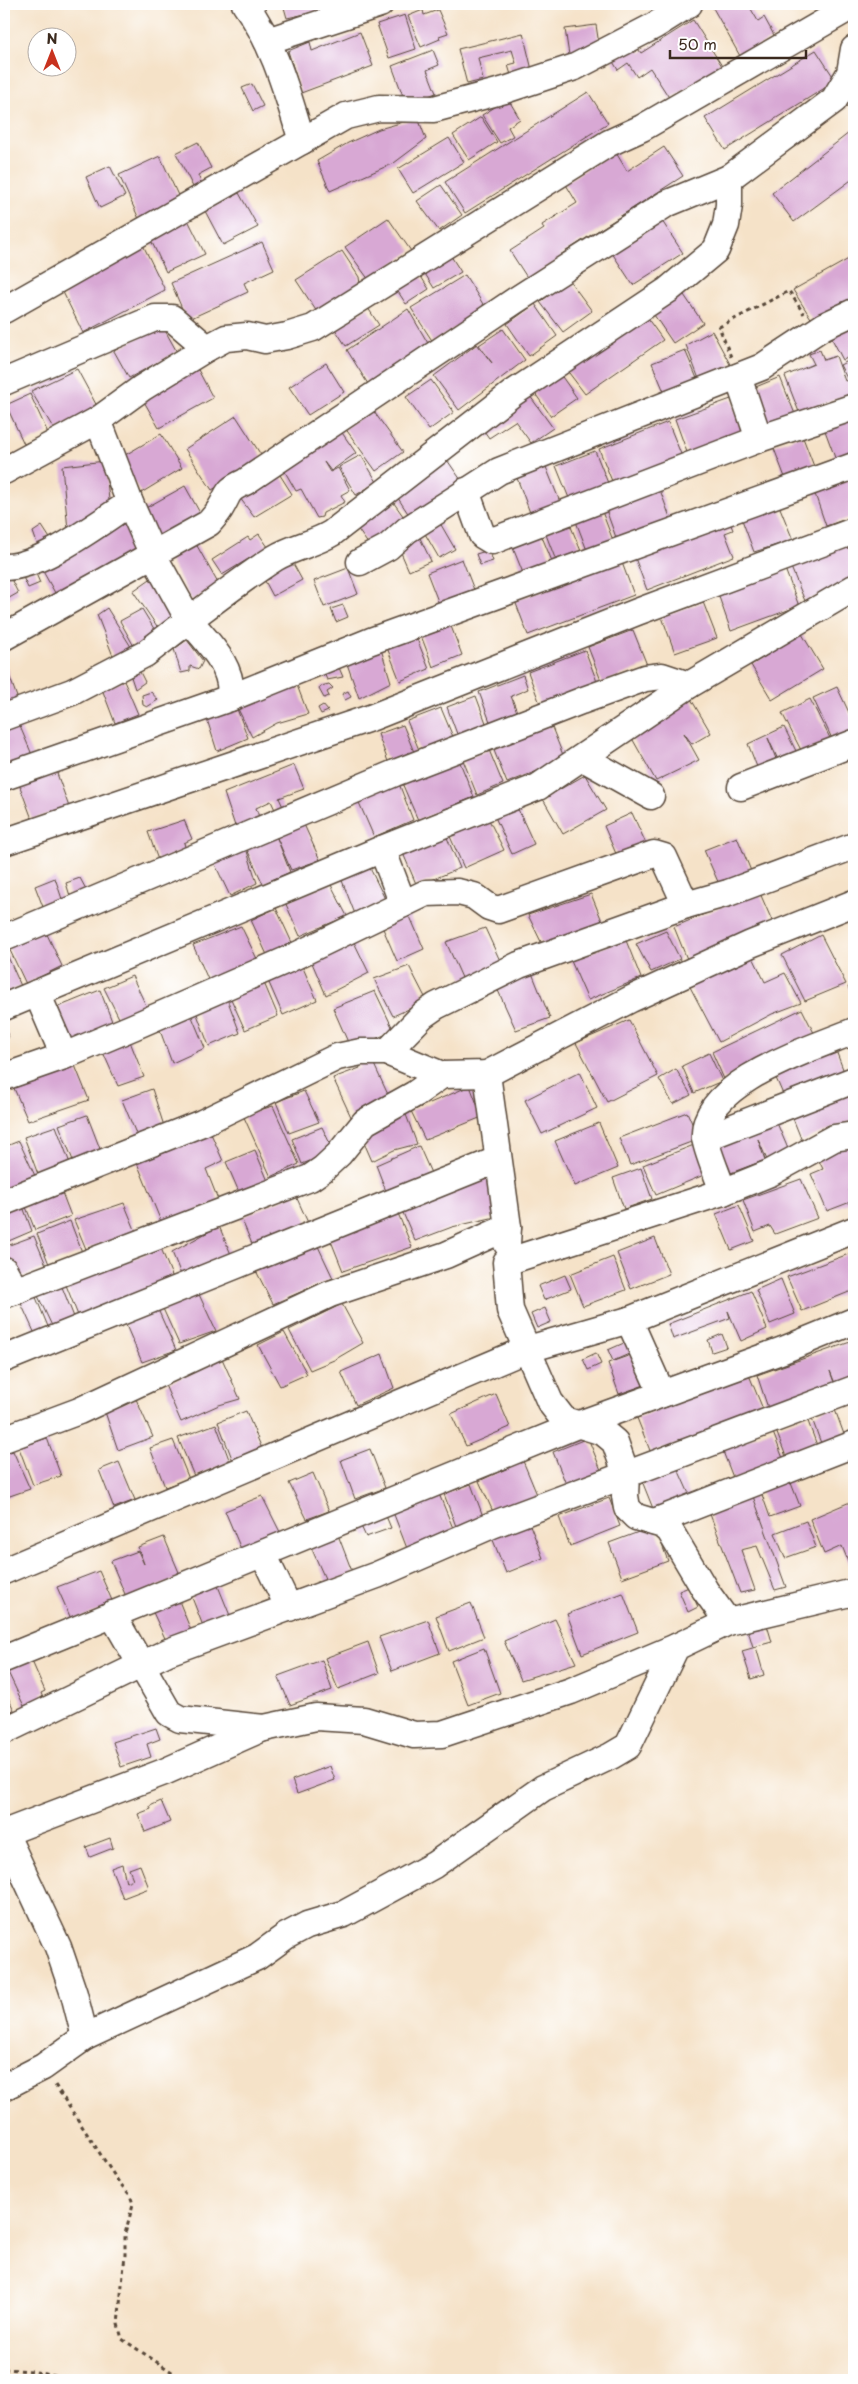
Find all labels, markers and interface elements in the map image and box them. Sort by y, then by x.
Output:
north arrow [28,28,78,78]
text: N [46,28,58,49]
scale bar [670,28,807,60]
text: 50 m [678,32,717,55]

